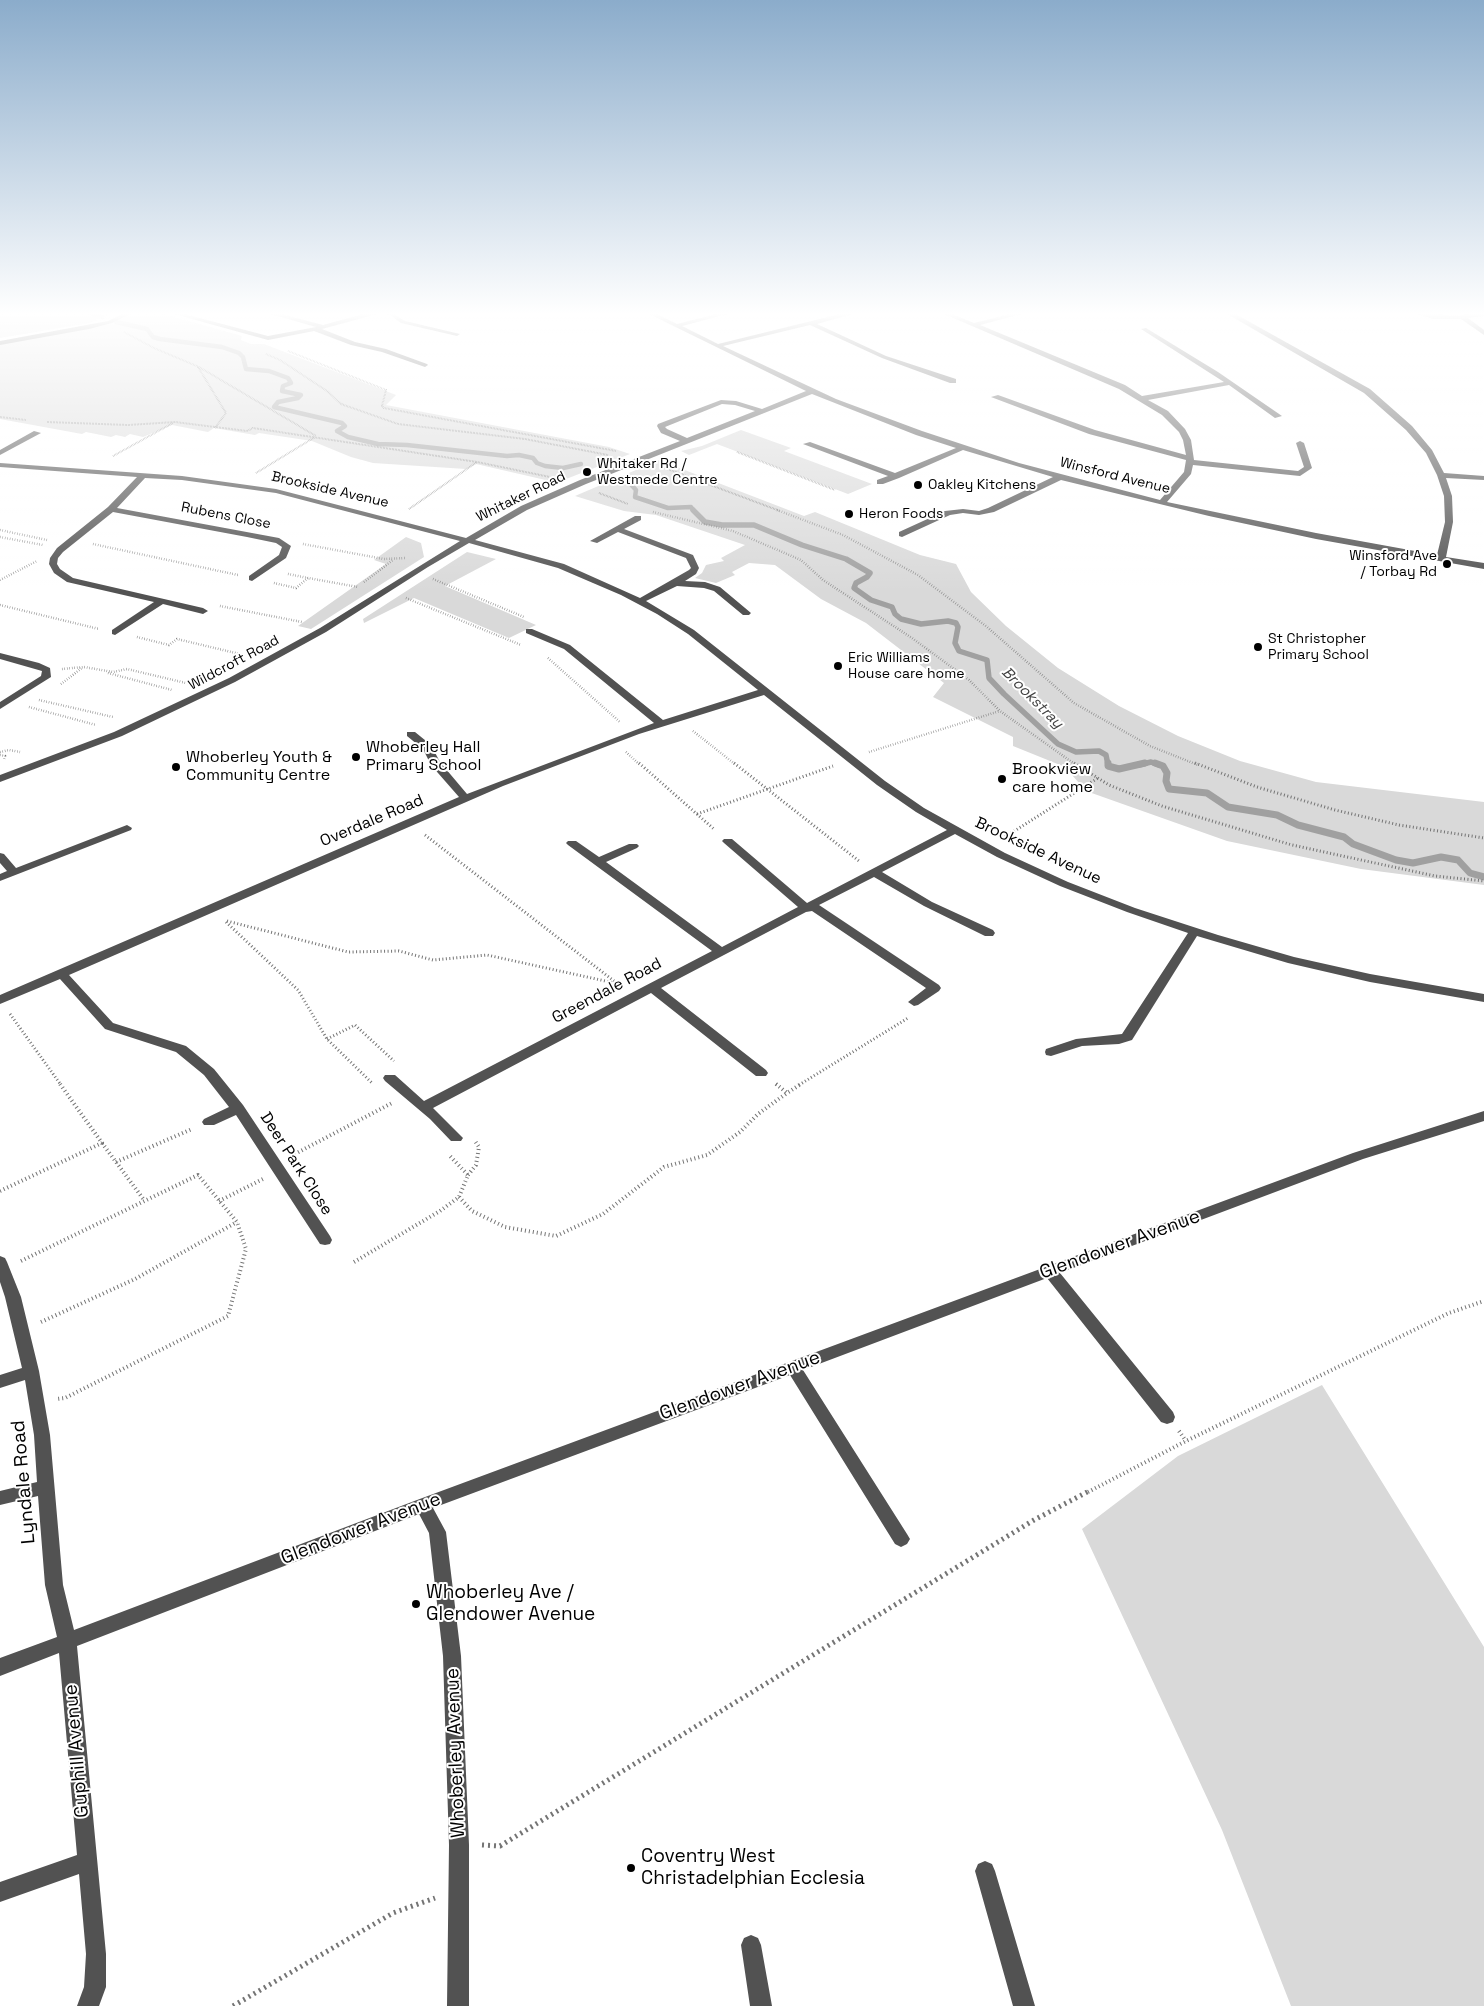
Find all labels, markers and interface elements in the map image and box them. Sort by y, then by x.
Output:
street label: Winsford Avenue [1058,454,1172,498]
place label: Whitaker Rd / Westmede Centre [597,456,718,488]
marker: Whitaker Rd / Westmede Centre [581,466,593,478]
street label: Brookside Avenue [270,468,390,512]
street label: Whitaker Road [474,468,568,526]
place label: Oakley Kitchens [928,477,1036,493]
marker: Oakley Kitchens [912,479,924,491]
street label: Rubens Close [180,499,272,533]
place label: Heron Foods [859,506,944,522]
marker: Heron Foods [843,508,855,520]
place label: Winsford Ave / Torbay Rd [1349,548,1437,580]
marker: Winsford Ave / Torbay Rd [1441,558,1453,570]
place label: St Christopher Primary School [1268,631,1369,664]
street label: Wildcroft Road [186,632,282,694]
marker: St Christopher Primary School [1252,641,1264,653]
place label: Eric Williams House care home [848,650,965,682]
marker: Eric Williams House care home [832,660,844,672]
water label: Brookstray [998,664,1066,732]
place label: Whoberley Hall Primary School [366,738,481,776]
place label: Whoberley Youth & Community Centre [186,748,332,786]
marker: Whoberley Hall Primary School [350,751,362,763]
place label: Brookview care home [1012,760,1093,798]
marker: Whoberley Youth & Community Centre [170,761,182,773]
marker: Brookview care home [996,773,1008,785]
street label: Overdale Road [317,791,427,851]
street label: Brookside Avenue [972,813,1104,889]
street label: Greendale Road [549,954,665,1028]
street label: Deer Park Close [256,1109,336,1219]
street label: Glendower Avenue [1037,1205,1203,1285]
street label: Glendower Avenue [657,1346,823,1426]
street label: Lyndale Road [7,1419,41,1545]
street label: Glendower Avenue [278,1488,444,1570]
place label: Whoberley Ave / Glendower Avenue [426,1582,595,1626]
marker: Whoberley Ave / Glendower Avenue [410,1598,422,1610]
street label: Whoberley Avenue [442,1668,470,1838]
street label: Guphill Avenue [60,1683,94,1819]
place label: Coventry West Christadelphian Ecclesia [641,1846,865,1890]
marker: Coventry West Christadelphian Ecclesia [625,1862,637,1874]

